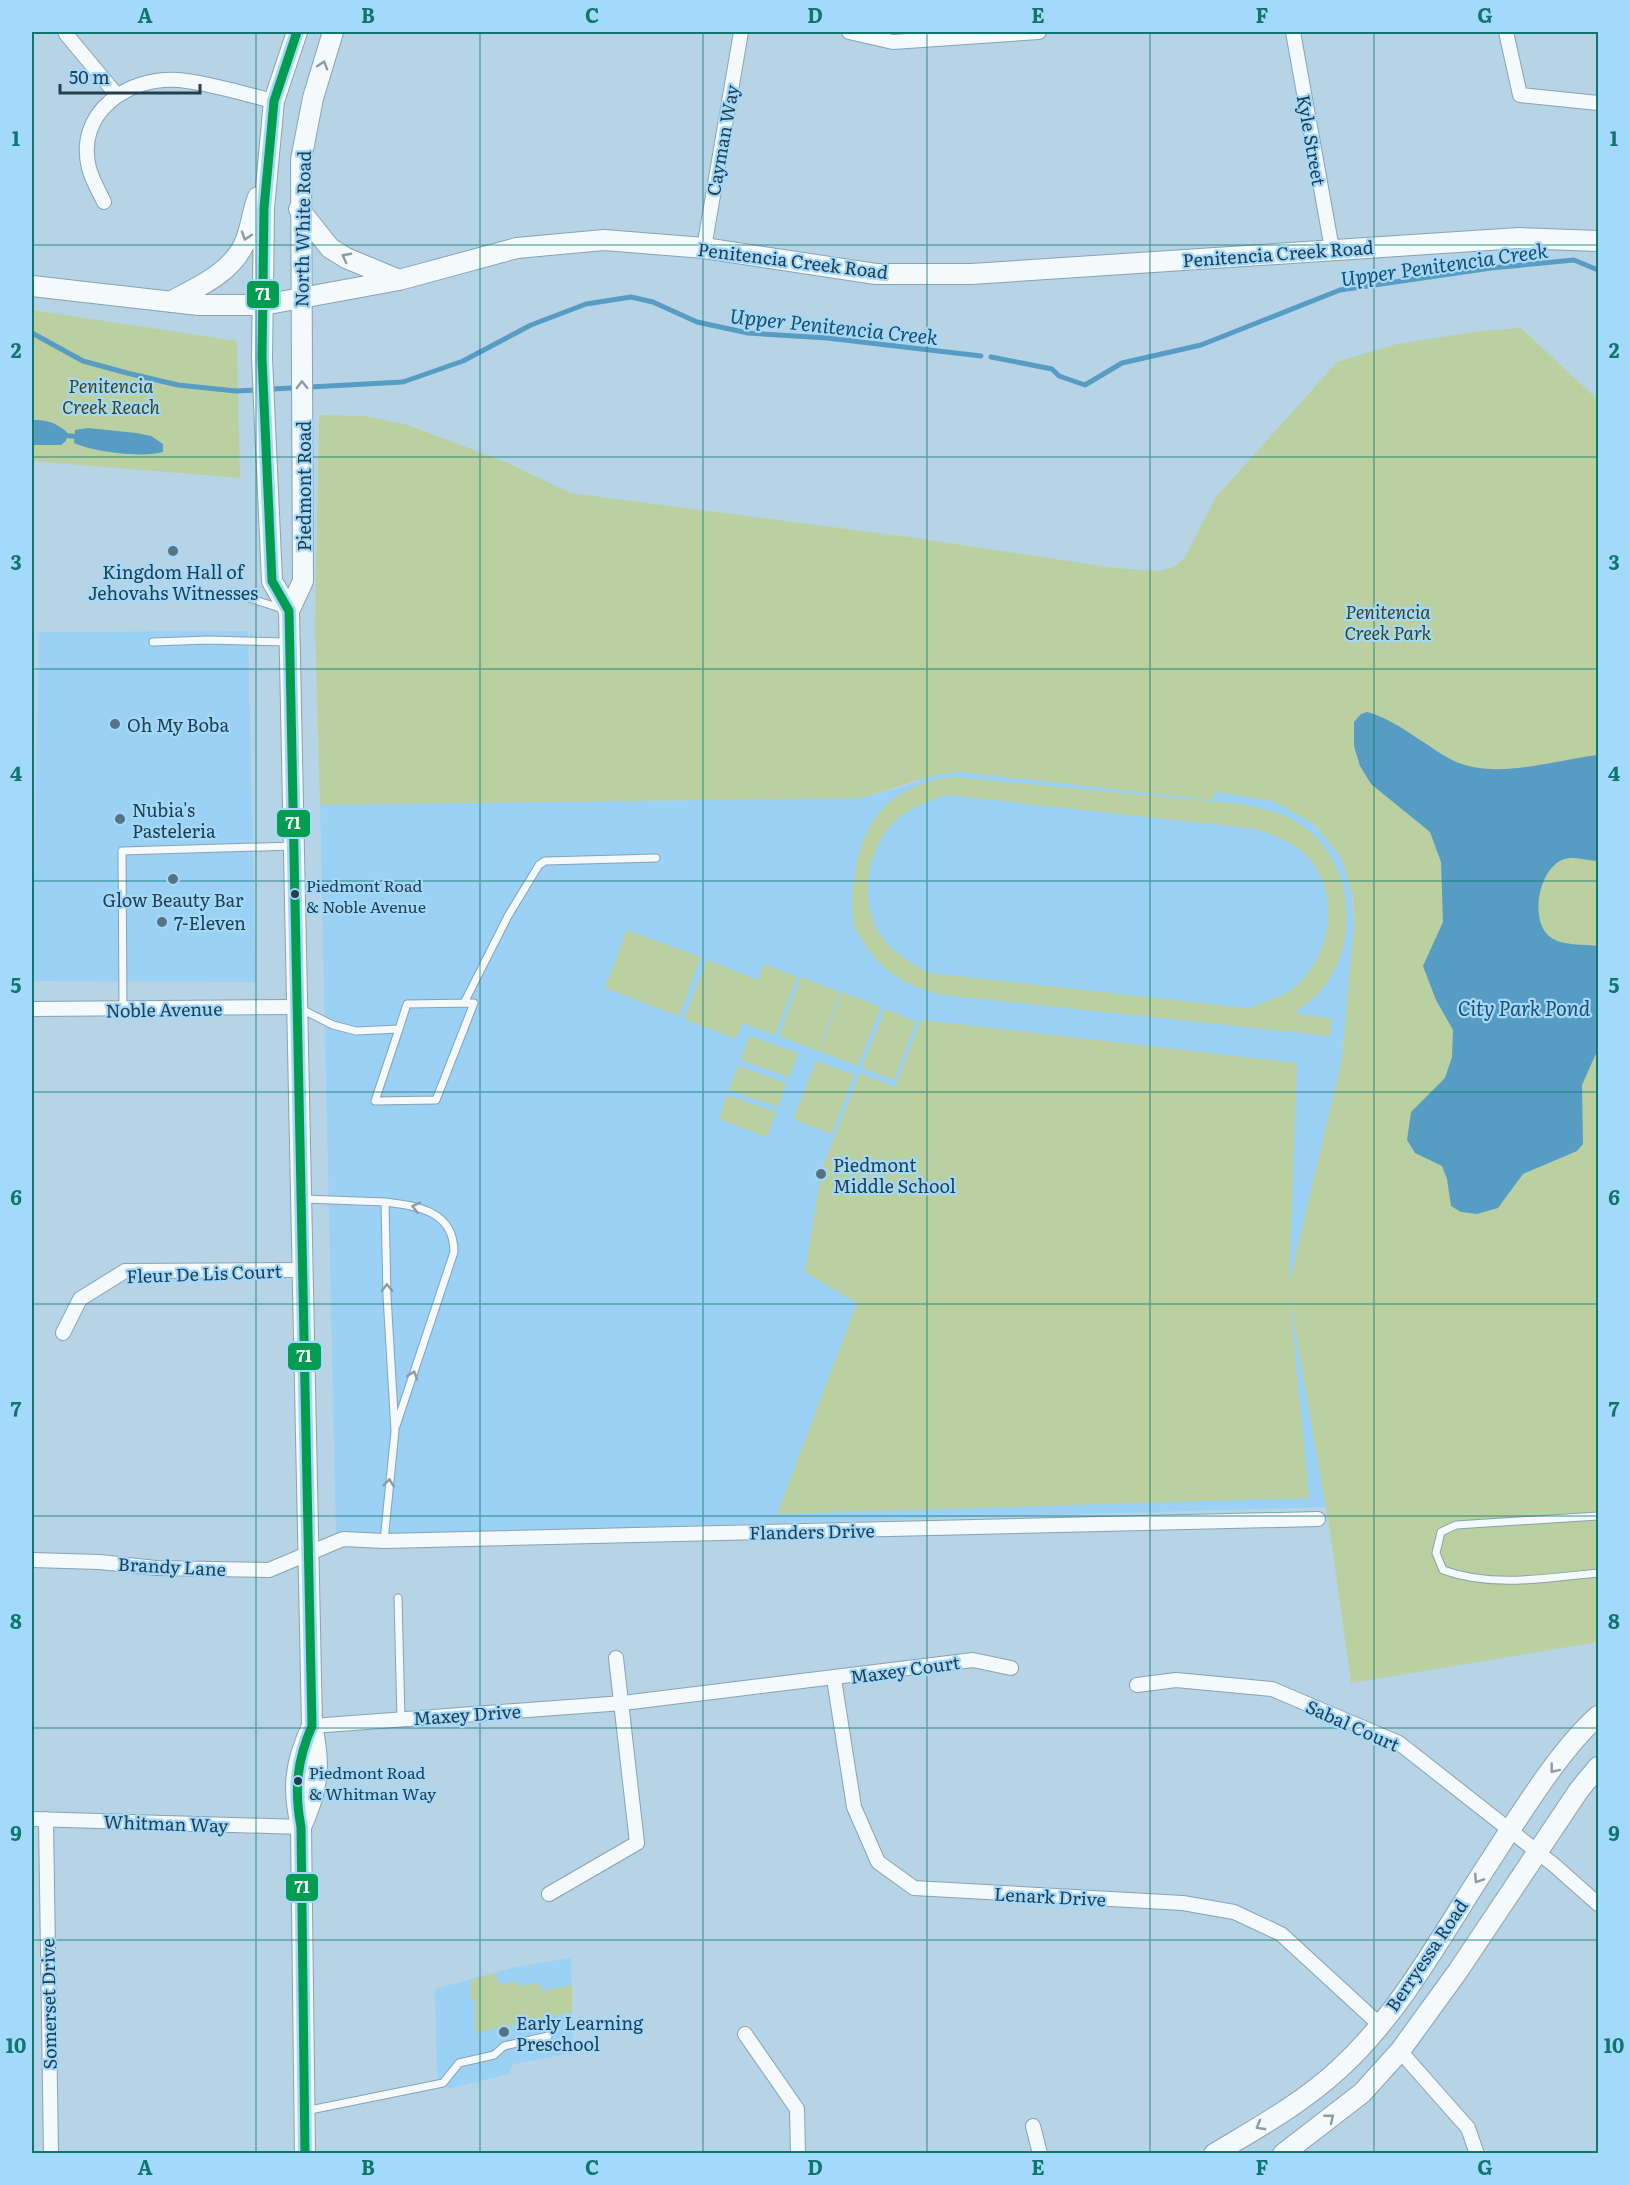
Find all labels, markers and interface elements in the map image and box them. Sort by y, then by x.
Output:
text: A [137,0,153,29]
text: B [361,0,375,29]
text: C [585,0,599,29]
text: D [807,0,823,29]
text: E [1031,0,1045,29]
text: F [1256,0,1269,29]
text: G [1477,0,1493,29]
scale bar [60,57,200,95]
one-way arrow [316,60,328,71]
text: 50 m [69,63,110,90]
street label: Cayman Way [699,82,745,198]
street label: Kyle Street [1291,92,1333,188]
text: 1 [12,122,20,152]
text: 1 [1610,122,1618,152]
street label: North White Road [287,150,317,308]
one-way arrow [241,230,253,241]
street label: Penitencia Creek Road [1182,233,1374,273]
water label: Upper Penitencia Creek [1338,234,1550,292]
street label: Penitencia Creek Road [696,235,890,285]
one-way arrow [341,252,352,264]
line badge: 71 [246,280,280,309]
text: 71 [255,281,271,305]
water label: Upper Penitencia Creek [728,299,940,351]
text: 2 [11,334,22,364]
text: 2 [1609,334,1620,364]
park label: Penitencia Creek Reach [62,372,160,420]
one-way arrow [296,381,308,390]
street label: Piedmont Road [290,421,317,551]
marker: Kingdom Hall of Jehovahs Witnesses [166,544,180,558]
text: 3 [10,546,22,576]
text: 3 [1608,546,1620,576]
place label: Kingdom Hall of Jehovahs Witnesses [88,558,258,606]
park label: Penitencia Creek Park [1345,598,1432,646]
place label: Oh My Boba [127,711,229,738]
marker: Oh My Boba [108,717,122,731]
text: 4 [10,757,22,787]
text: 4 [1608,757,1620,787]
place label: Nubia's Pasteleria [132,796,216,844]
line badge: 71 [276,809,311,838]
text: 71 [285,810,301,834]
marker: Nubia's Pasteleria [113,812,127,826]
marker: Glow Beauty Bar [166,872,180,886]
place label: Piedmont Road & Noble Avenue [306,873,426,918]
place label: Glow Beauty Bar [102,886,244,913]
marker: Piedmont Road & Noble Avenue [289,888,301,900]
place label: 7-Eleven [174,909,246,936]
marker: 7-Eleven [155,915,169,929]
text: 5 [11,969,22,999]
text: 5 [1609,969,1620,999]
water label: City Park Pond [1458,992,1591,1022]
street label: Noble Avenue [105,994,223,1024]
place label: Piedmont Middle School [833,1151,956,1199]
marker: Piedmont Middle School [814,1167,828,1181]
text: 6 [10,1181,22,1211]
text: 6 [1608,1181,1620,1211]
one-way arrow [412,1202,422,1215]
street label: Fleur De Lis Court [126,1257,283,1289]
one-way arrow [380,1284,393,1293]
line badge: 71 [287,1342,322,1371]
text: 71 [296,1343,312,1367]
one-way arrow [406,1370,418,1381]
text: 7 [11,1393,22,1423]
text: 7 [1609,1393,1620,1423]
one-way arrow [382,1478,395,1487]
street label: Flanders Drive [749,1516,875,1546]
street label: Brandy Lane [117,1550,227,1582]
text: 8 [10,1605,22,1635]
text: 8 [1608,1605,1620,1635]
street label: Maxey Court [848,1648,962,1690]
street label: Sabal Court [1302,1692,1405,1758]
street label: Maxey Drive [412,1697,522,1731]
place label: Piedmont Road & Whitman Way [309,1760,437,1805]
one-way arrow [1551,1762,1562,1773]
marker: Piedmont Road & Whitman Way [292,1775,304,1787]
street label: Whitman Way [103,1807,230,1839]
text: 9 [10,1817,22,1847]
text: 9 [1608,1817,1620,1847]
line badge: 71 [285,1873,319,1902]
one-way arrow [1474,1873,1485,1884]
text: 71 [294,1874,310,1898]
street label: Lenark Drive [993,1880,1107,1912]
street label: Berryessa Road [1378,1893,1474,2017]
street label: Somerset Drive [33,1938,63,2070]
place label: Early Learning Preschool [516,2009,644,2057]
marker: Early Learning Preschool [497,2025,511,2039]
text: 10 [6,2029,26,2059]
text: 10 [1604,2029,1624,2059]
one-way arrow [1323,2115,1334,2126]
one-way arrow [1256,2119,1266,2130]
text: A [137,2151,153,2181]
text: B [361,2151,375,2181]
text: C [585,2151,599,2181]
text: D [807,2151,823,2181]
text: E [1031,2151,1045,2181]
text: F [1256,2151,1269,2181]
text: G [1477,2151,1493,2181]

